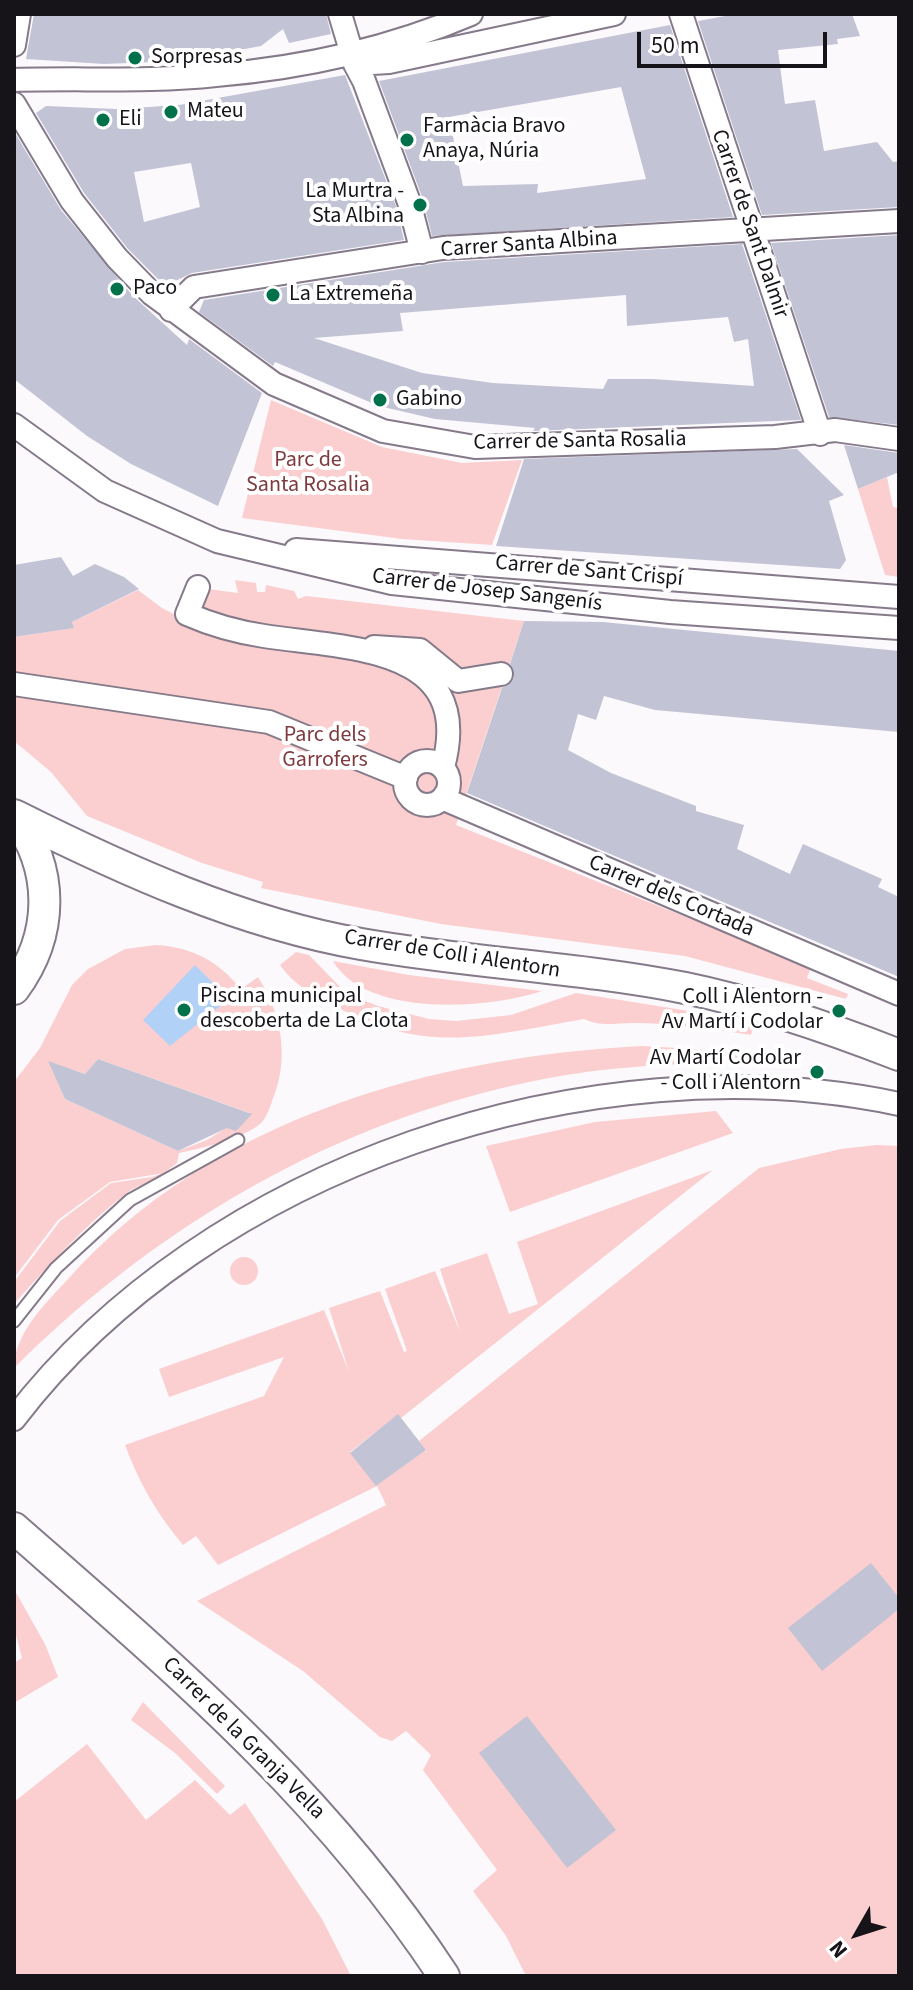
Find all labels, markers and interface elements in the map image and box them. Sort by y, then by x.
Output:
scale bar [641,16,831,66]
text: 50 m [651,28,700,63]
place label: Sorpresas [151,45,242,71]
marker: Sorpresas [126,49,144,67]
place label: Mateu [187,99,244,125]
marker: Mateu [162,103,180,121]
place label: Eli [119,107,142,133]
marker: Eli [94,111,112,129]
place label: Farmàcia Bravo Anaya, Núria [423,114,565,166]
street label: Carrer de Sant Dalmir [704,126,794,322]
marker: Farmàcia Bravo Anaya, Núria [398,131,416,149]
place label: La Murtra - Sta Albina [305,179,404,230]
marker: La Murtra - Sta Albina [411,196,429,214]
street label: Carrer Santa Albina [440,226,618,264]
place label: Paco [133,276,177,302]
marker: Paco [108,280,126,298]
place label: La Extremeña [289,282,413,308]
marker: La Extremeña [264,286,282,304]
place label: Gabino [396,387,462,413]
marker: Gabino [371,391,389,409]
street label: Carrer de Santa Rosalia [473,427,687,457]
park label: Parc de Santa Rosalia [246,448,370,500]
street label: Carrer de Sant Crispí [494,551,684,593]
street label: Carrer de Josep Sangenís [370,564,604,618]
park label: Parc dels Garrofers [282,723,368,774]
street label: Carrer dels Cortada [584,850,758,944]
street label: Carrer de Coll i Alentorn [342,925,562,985]
place label: Piscina municipal descoberta de La Clota [200,984,408,1036]
place label: Coll i Alentorn - Av Martí i Codolar [662,985,823,1036]
marker: Piscina municipal descoberta de La Clota [175,1001,193,1019]
marker: Coll i Alentorn - Av Martí i Codolar [830,1002,848,1020]
place label: Av Martí Codolar - Coll i Alentorn [650,1046,801,1098]
marker: Av Martí Codolar - Coll i Alentorn [808,1063,826,1081]
street label: Carrer de la Granja Vella [156,1652,330,1826]
north arrow [817,1894,897,1974]
text: N [821,1933,855,1965]

